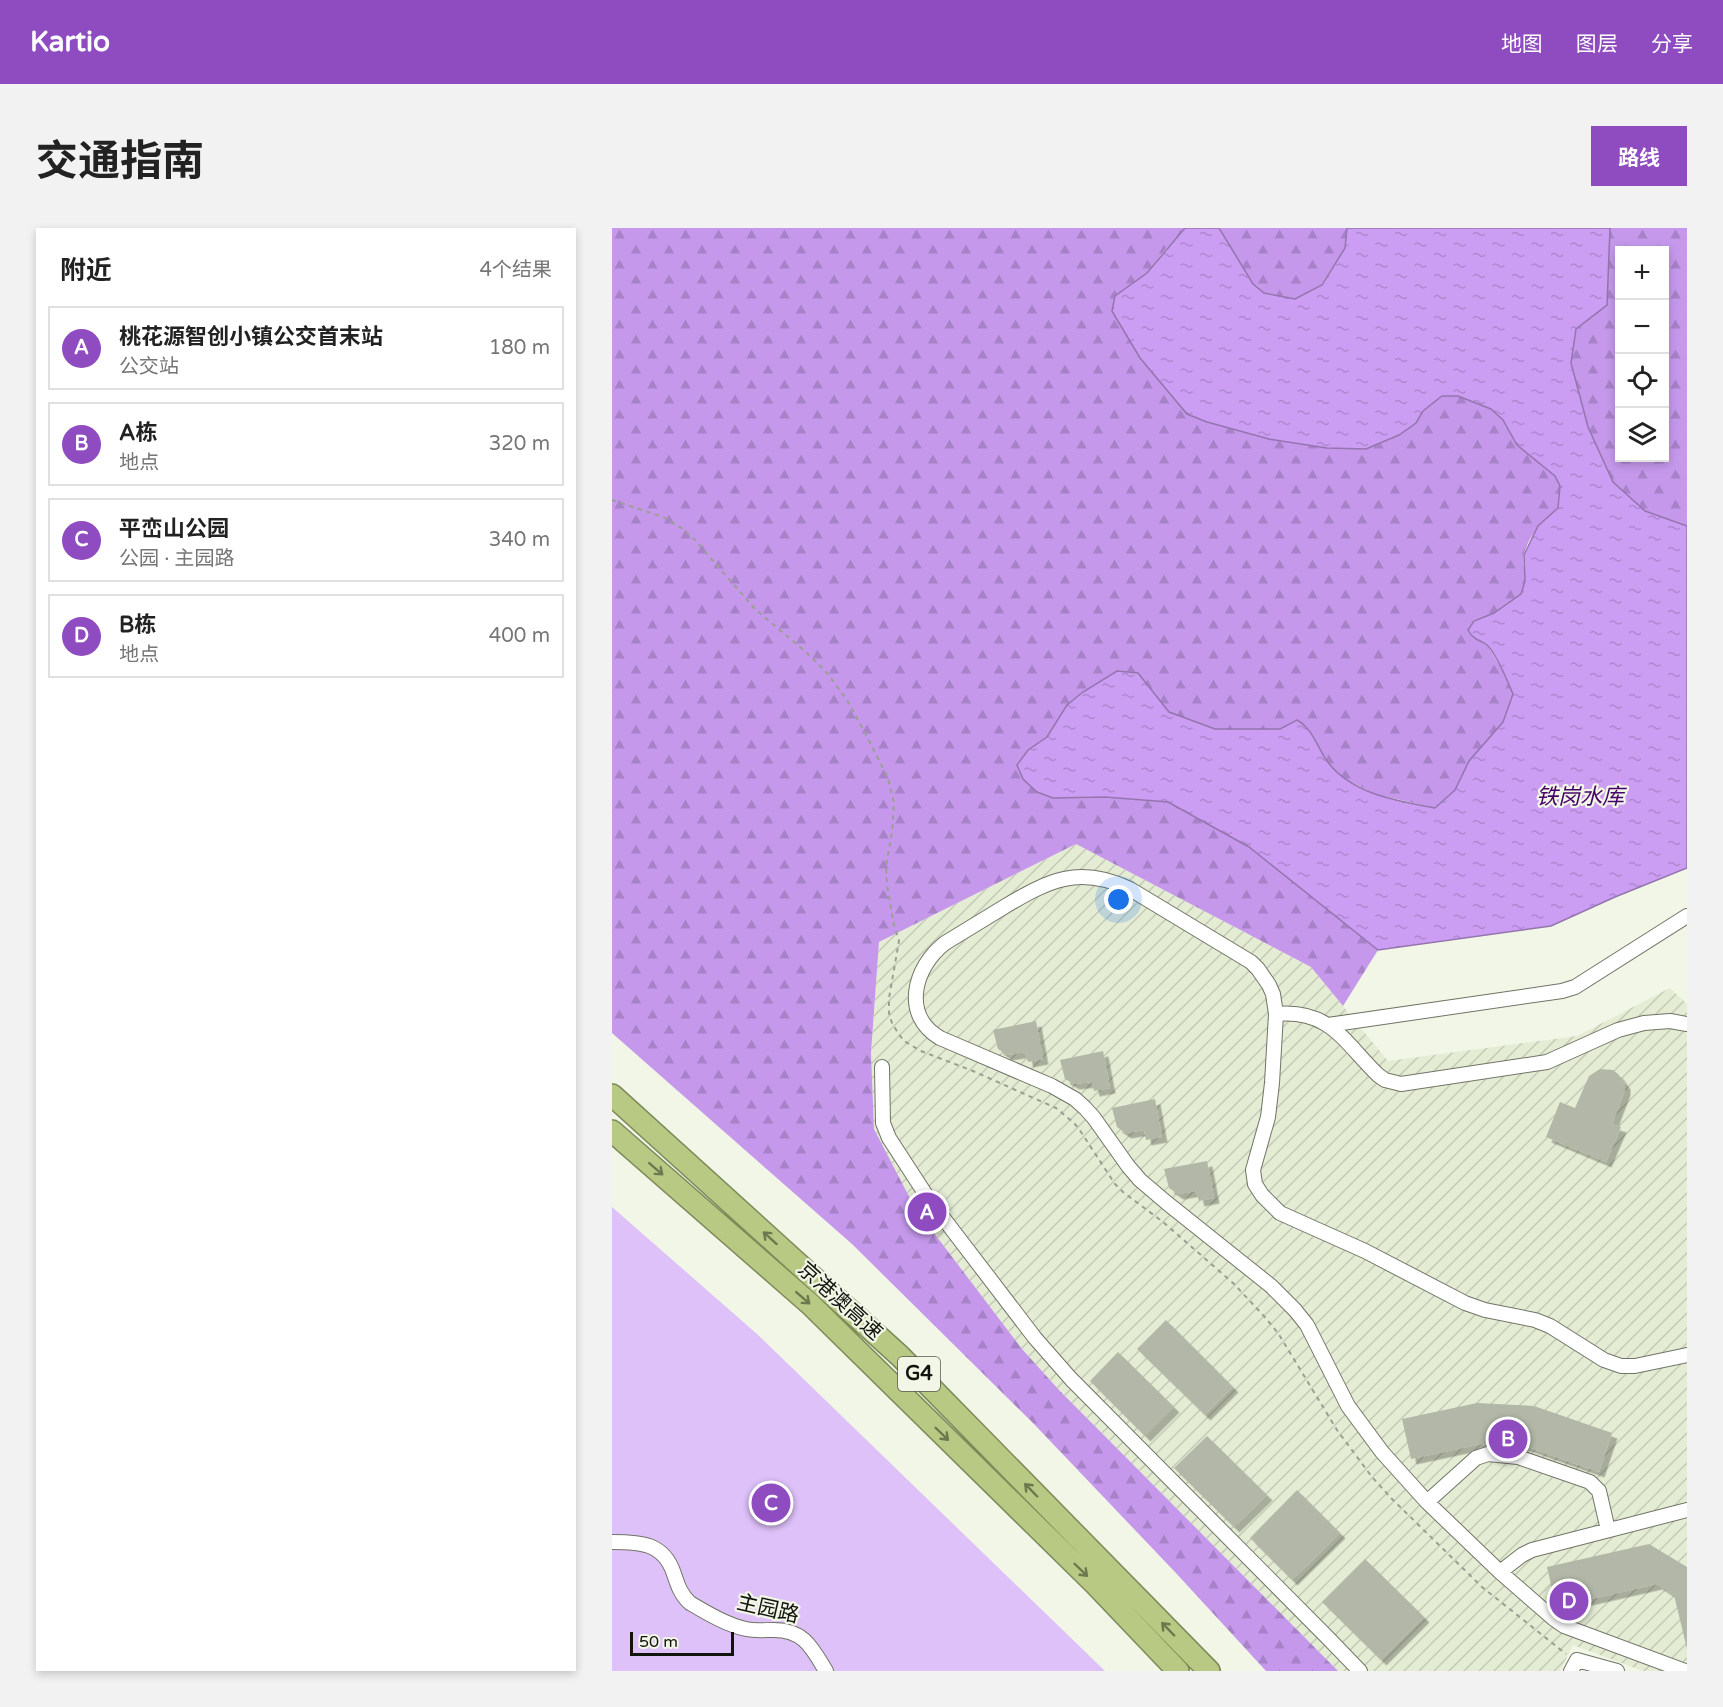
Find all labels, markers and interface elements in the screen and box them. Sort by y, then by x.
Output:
text: Kartio [30,25,110,59]
text: 地图 [1501,32,1543,57]
text: 图层 [1576,32,1618,57]
text: 分享 [1651,32,1693,57]
button: 路线 [1591,126,1687,186]
text: 交通指南 [36,136,204,187]
map controls [1615,246,1669,462]
button: + [1615,246,1669,300]
text: 附近 [60,255,112,286]
text: 4个结果 [479,258,552,282]
button: − [1615,300,1669,354]
text: 桃花源智创小镇公交首末站 [119,324,383,350]
text: A [74,336,89,360]
text: 180 m [489,336,550,360]
button: locate [1615,354,1669,408]
text: 公交站 [119,355,179,379]
button: layers [1615,408,1669,462]
text: A栋 [119,420,157,446]
text: B [75,432,88,456]
text: 320 m [489,432,550,456]
text: 地点 [119,451,159,475]
text: 平峦山公园 [119,516,229,542]
text: C [75,528,88,552]
text: 340 m [489,528,550,552]
text: 公园 · 主园路 [119,547,235,571]
text: B栋 [119,612,156,638]
text: D [74,624,89,648]
text: 400 m [489,624,550,648]
text: 地点 [119,643,159,667]
water label: 铁岗水库 [1536,784,1628,810]
your location [1104,885,1133,914]
one-way arrow [648,1162,663,1176]
pin: A [908,1190,946,1234]
one-way arrow [763,1231,778,1245]
street label: 京港澳高速 [793,1257,887,1345]
one-way arrow [795,1291,810,1305]
road number: G4 [898,1357,940,1391]
pin: B [1488,1416,1528,1462]
one-way arrow [935,1427,950,1441]
pin: C [752,1480,790,1526]
one-way arrow [1024,1482,1039,1497]
one-way arrow [1074,1563,1089,1578]
pin: D [1550,1578,1588,1624]
street label: 主园路 [734,1590,802,1628]
one-way arrow [1160,1622,1175,1637]
scale bar [630,1629,734,1656]
text: 50 m [639,1632,678,1652]

